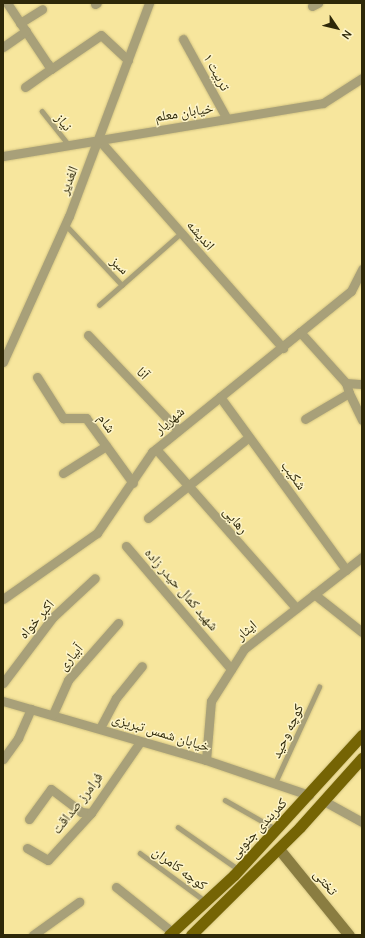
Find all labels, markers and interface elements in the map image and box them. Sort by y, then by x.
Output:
north arrow [317,8,357,48]
text: N [339,28,356,43]
street label: تربیت ۱ [200,50,234,94]
street label: خیابان معلم [154,99,214,125]
street label: نیاز [52,110,76,134]
street label: الغدیر [55,163,81,197]
street label: اندیشه [183,217,219,253]
street label: سبز [107,252,133,278]
street label: آنا [133,363,153,383]
street label: شهریار [151,403,187,437]
street label: شام [94,410,120,436]
street label: شکیب [278,457,310,493]
street label: رهایی [220,503,252,537]
street label: شهید کمال حیدر زاده [141,544,223,634]
street label: اکبر خواه [15,596,57,642]
street label: ایثار [232,616,260,644]
street label: آبیاری [54,640,86,674]
street label: کوچه وحید [267,701,307,761]
street label: خیابان شمس تبریزی [110,709,212,755]
street label: فرامرز صداقت [48,769,106,837]
street label: کمربندی جنوبی [226,794,290,862]
street label: کوچه کامران [149,843,211,893]
street label: تختی [310,866,342,898]

